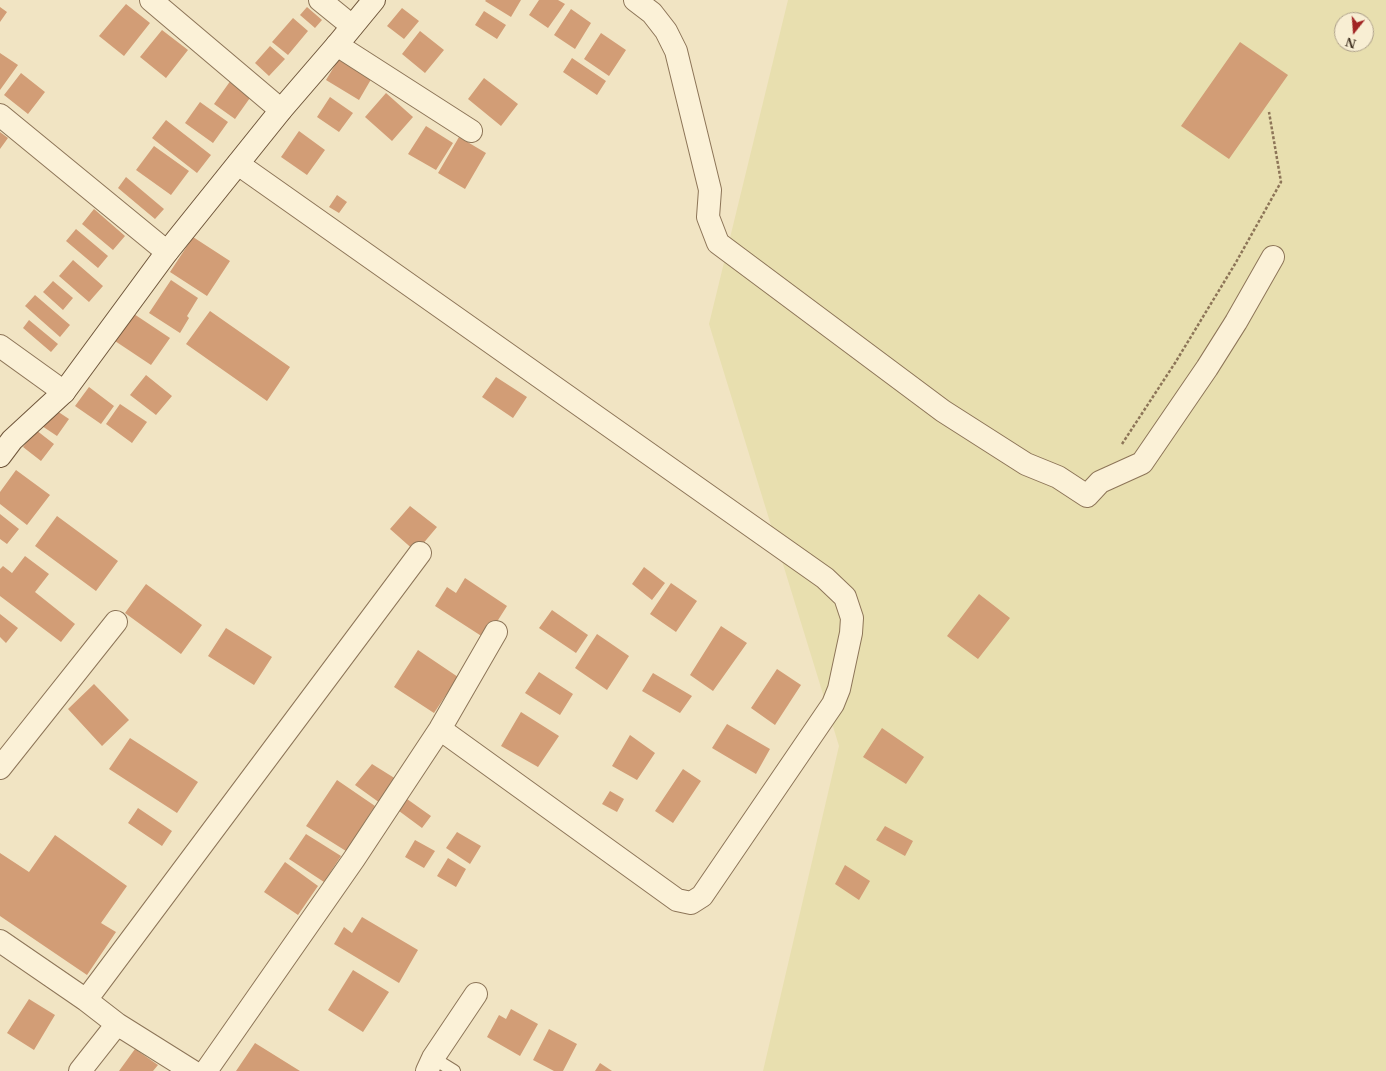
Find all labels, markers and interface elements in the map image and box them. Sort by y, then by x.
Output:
north arrow [1334,12,1374,52]
text: N [1344,34,1358,51]

